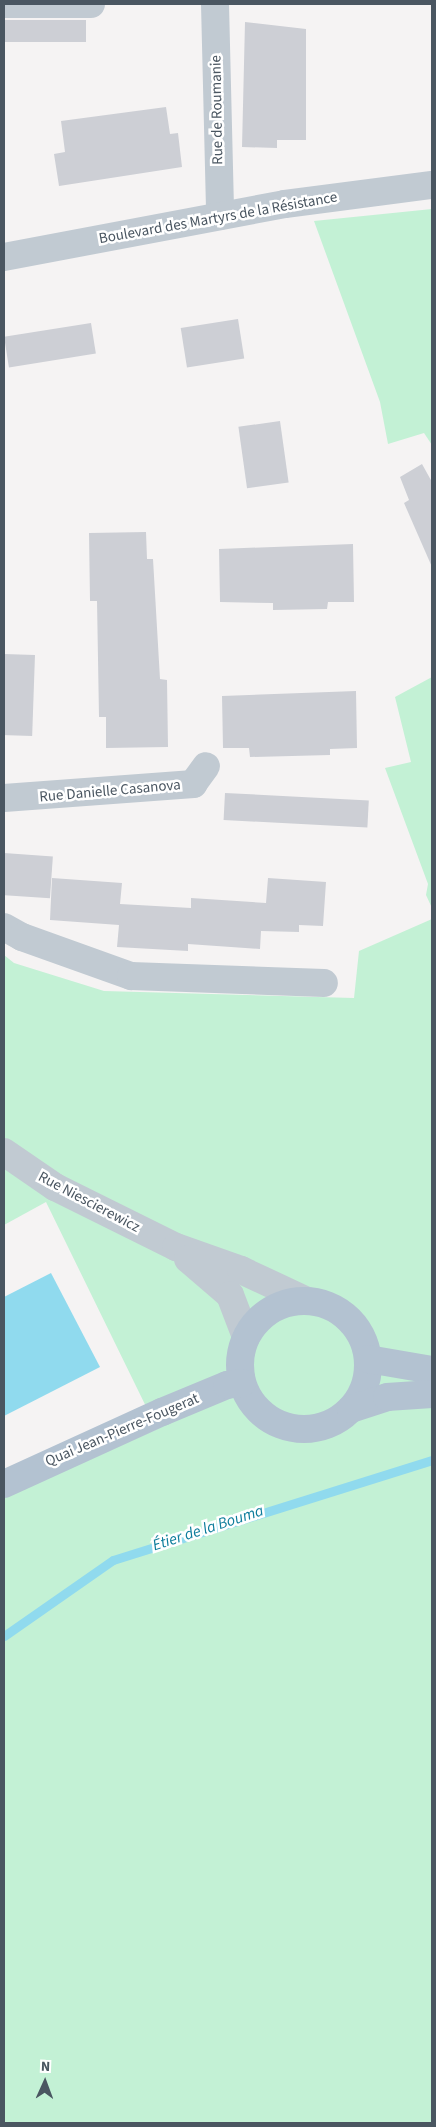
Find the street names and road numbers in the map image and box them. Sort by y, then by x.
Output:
street label: Rue de Roumanie [207,55,227,165]
street label: Boulevard des Martyrs de la Résistance [97,188,339,248]
street label: Rue Danielle Casanova [39,776,181,806]
street label: Rue Niescierewicz [35,1168,143,1236]
street label: Quai Jean-Pierre-Fougerat [43,1389,201,1471]

